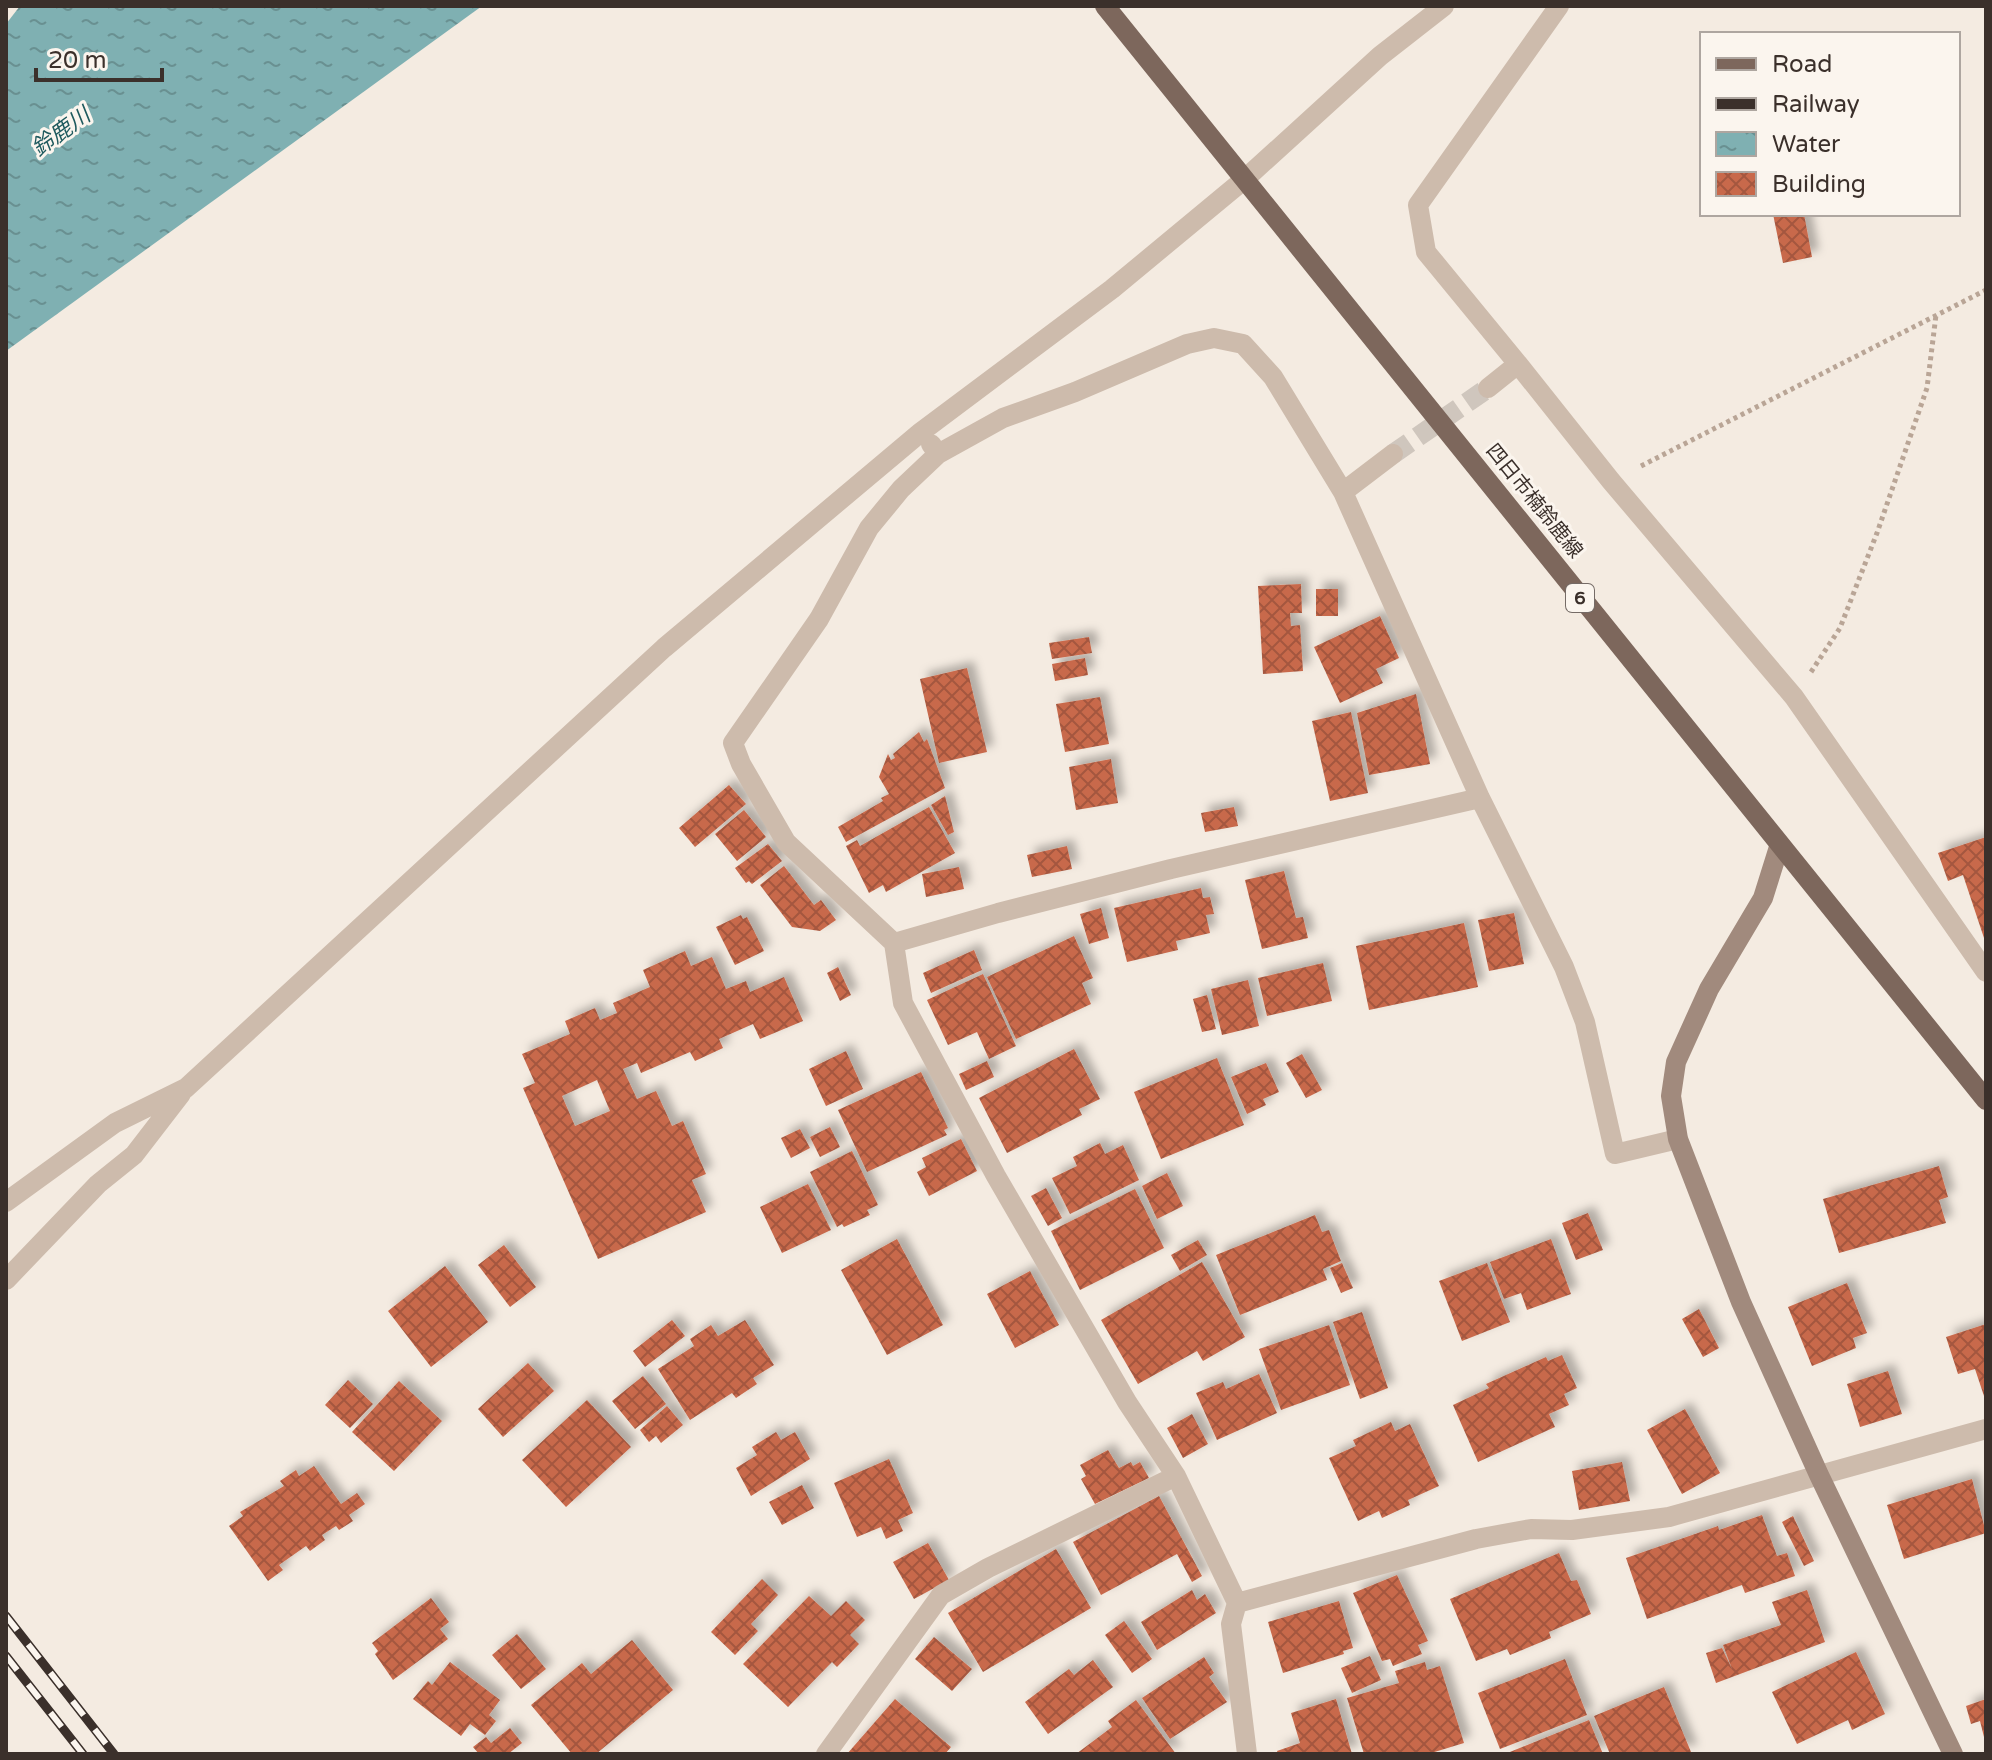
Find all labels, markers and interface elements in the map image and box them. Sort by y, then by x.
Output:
scale bar [36,32,162,82]
legend [1700,32,1960,216]
text: 20 m [48,46,106,75]
text: Road [1772,50,1832,79]
text: Railway [1772,90,1860,119]
water label: 鈴鹿川 [27,101,97,162]
text: Water [1772,130,1841,159]
text: Building [1772,170,1866,199]
street label: 四日市楠鈴鹿線 [1481,439,1587,563]
road number: 6 [1566,584,1594,612]

